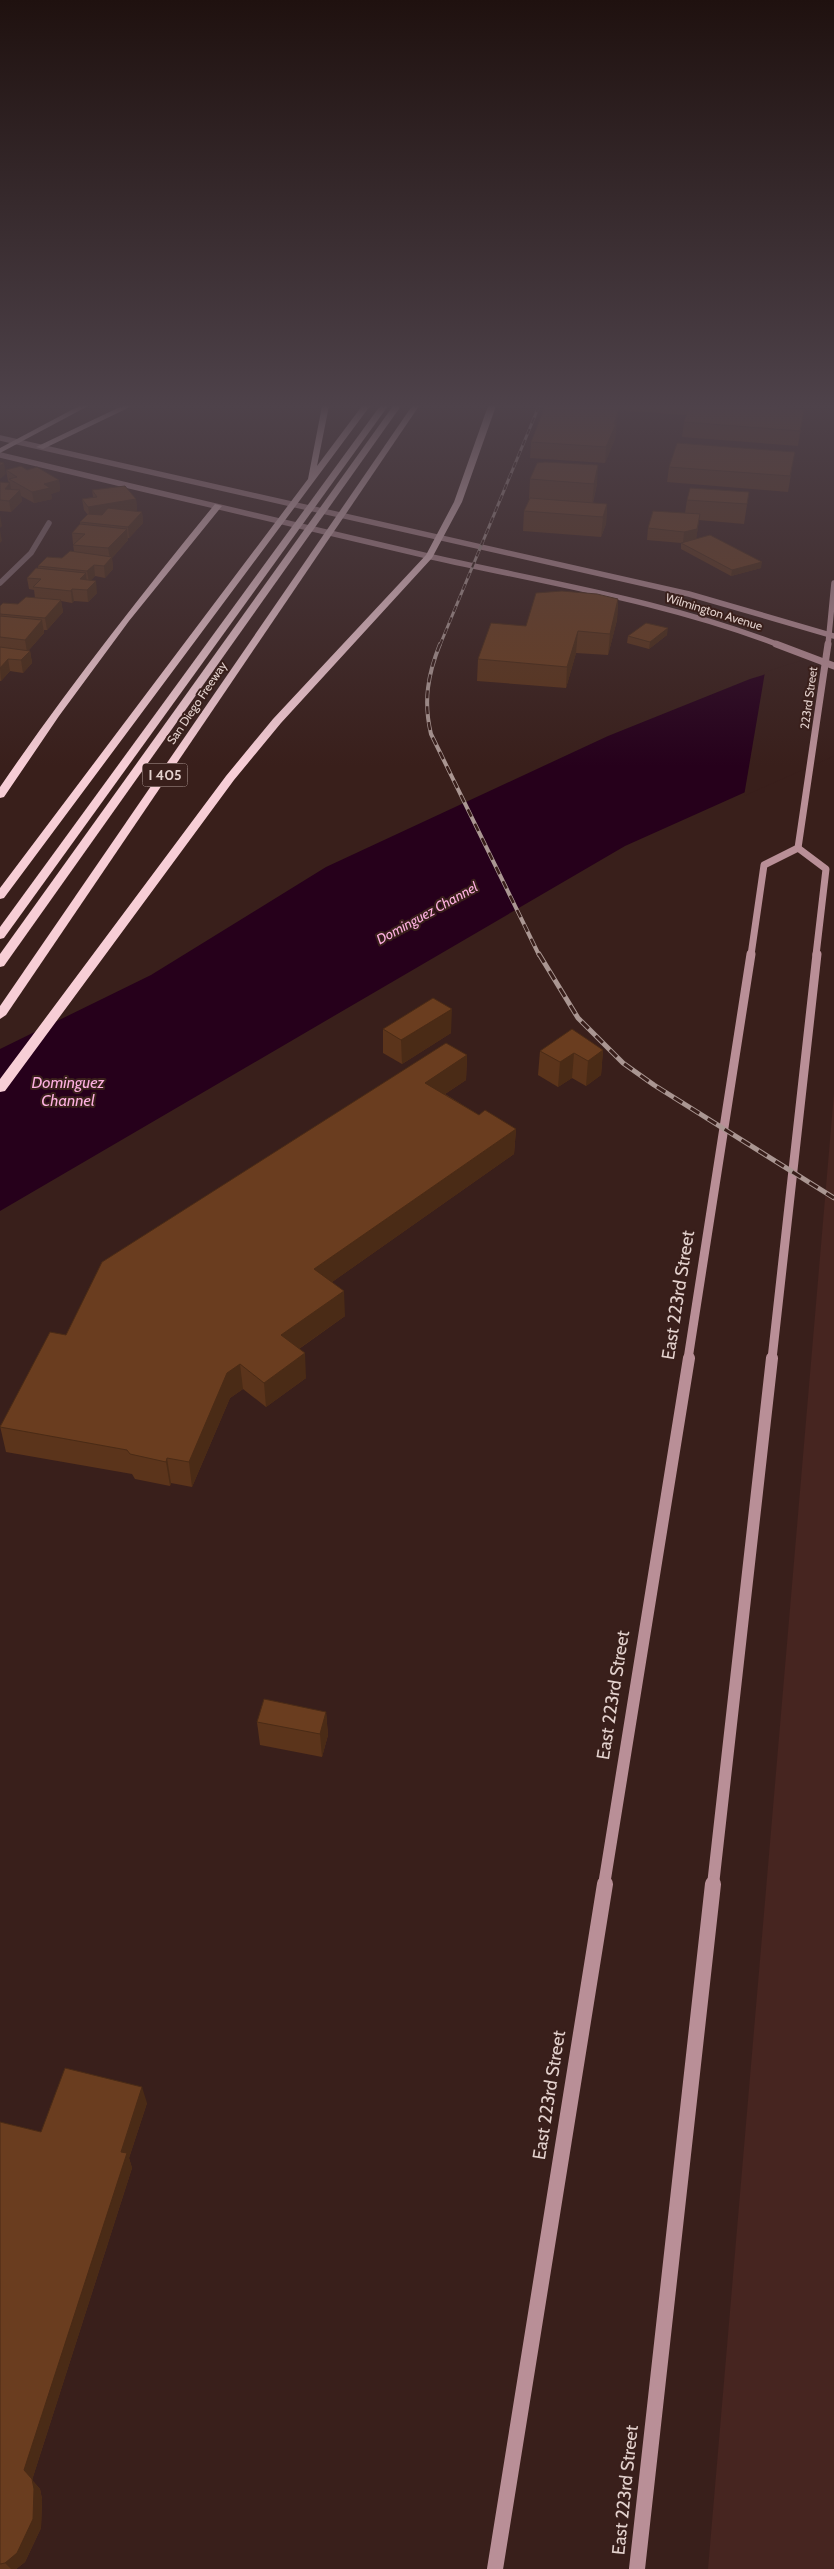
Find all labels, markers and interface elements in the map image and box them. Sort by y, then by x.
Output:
street label: Wilmington Avenue [664,590,764,633]
street label: San Diego Freeway [163,658,230,747]
street label: 223rd Street [797,666,820,730]
road number: I 405 [142,764,188,786]
water label: Dominguez Channel [373,877,482,948]
water label: Dominguez Channel [32,1073,106,1110]
street label: East 223rd Street [657,1229,699,1361]
street label: East 223rd Street [592,1629,634,1761]
street label: East 223rd Street [528,2029,570,2161]
street label: East 223rd Street [607,2424,643,2556]

